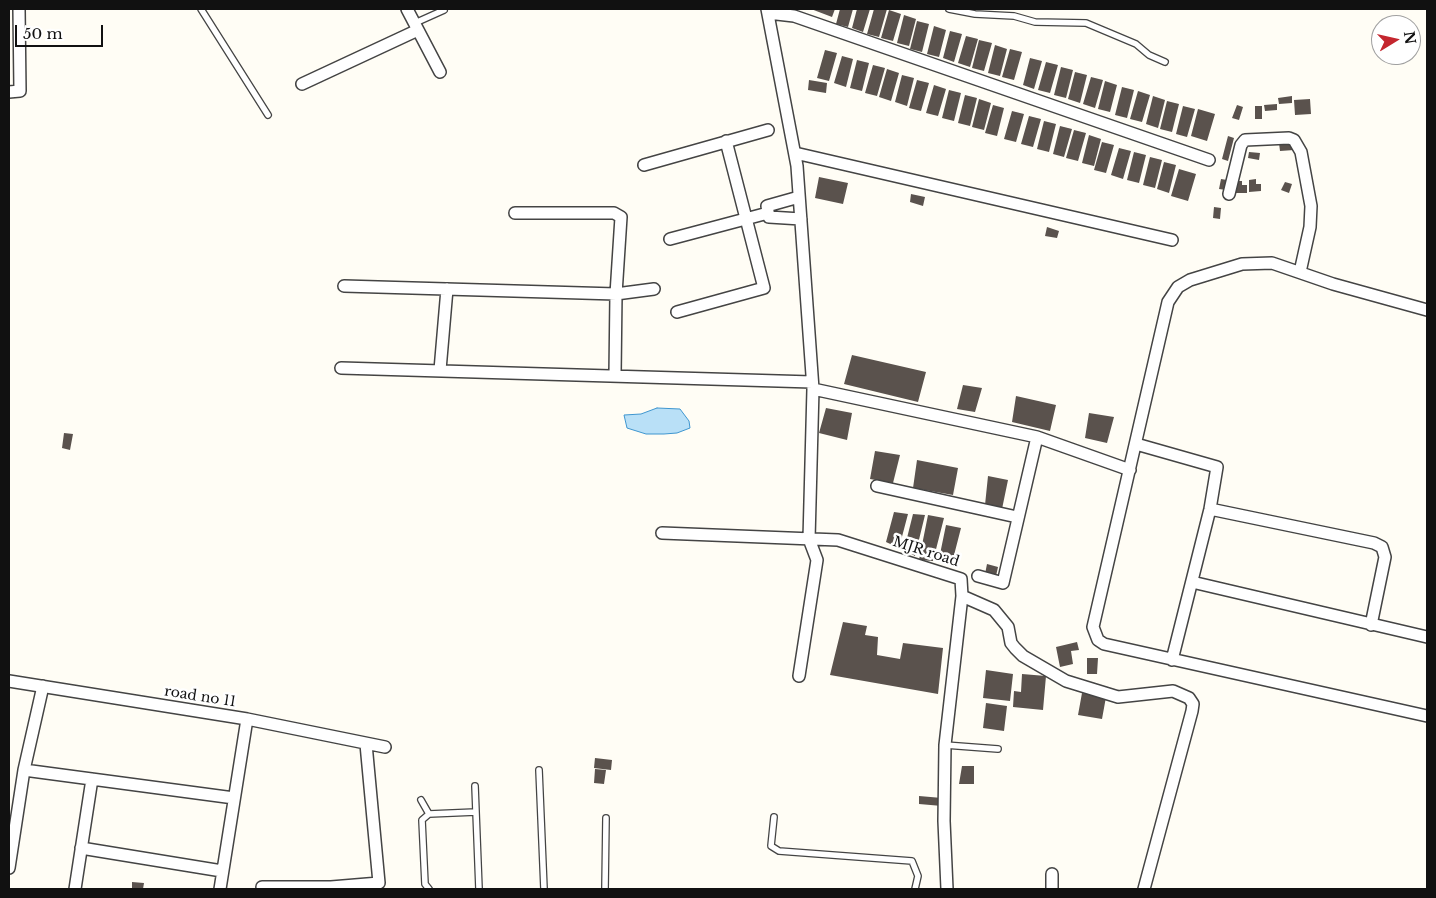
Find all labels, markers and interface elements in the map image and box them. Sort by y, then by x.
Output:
scale bar [18,15,105,47]
north arrow [1371,15,1421,65]
text: 50 m [23,24,63,43]
text: N [1400,30,1420,46]
street label: MJR road [891,533,961,571]
street label: road no 11 [163,683,237,711]

